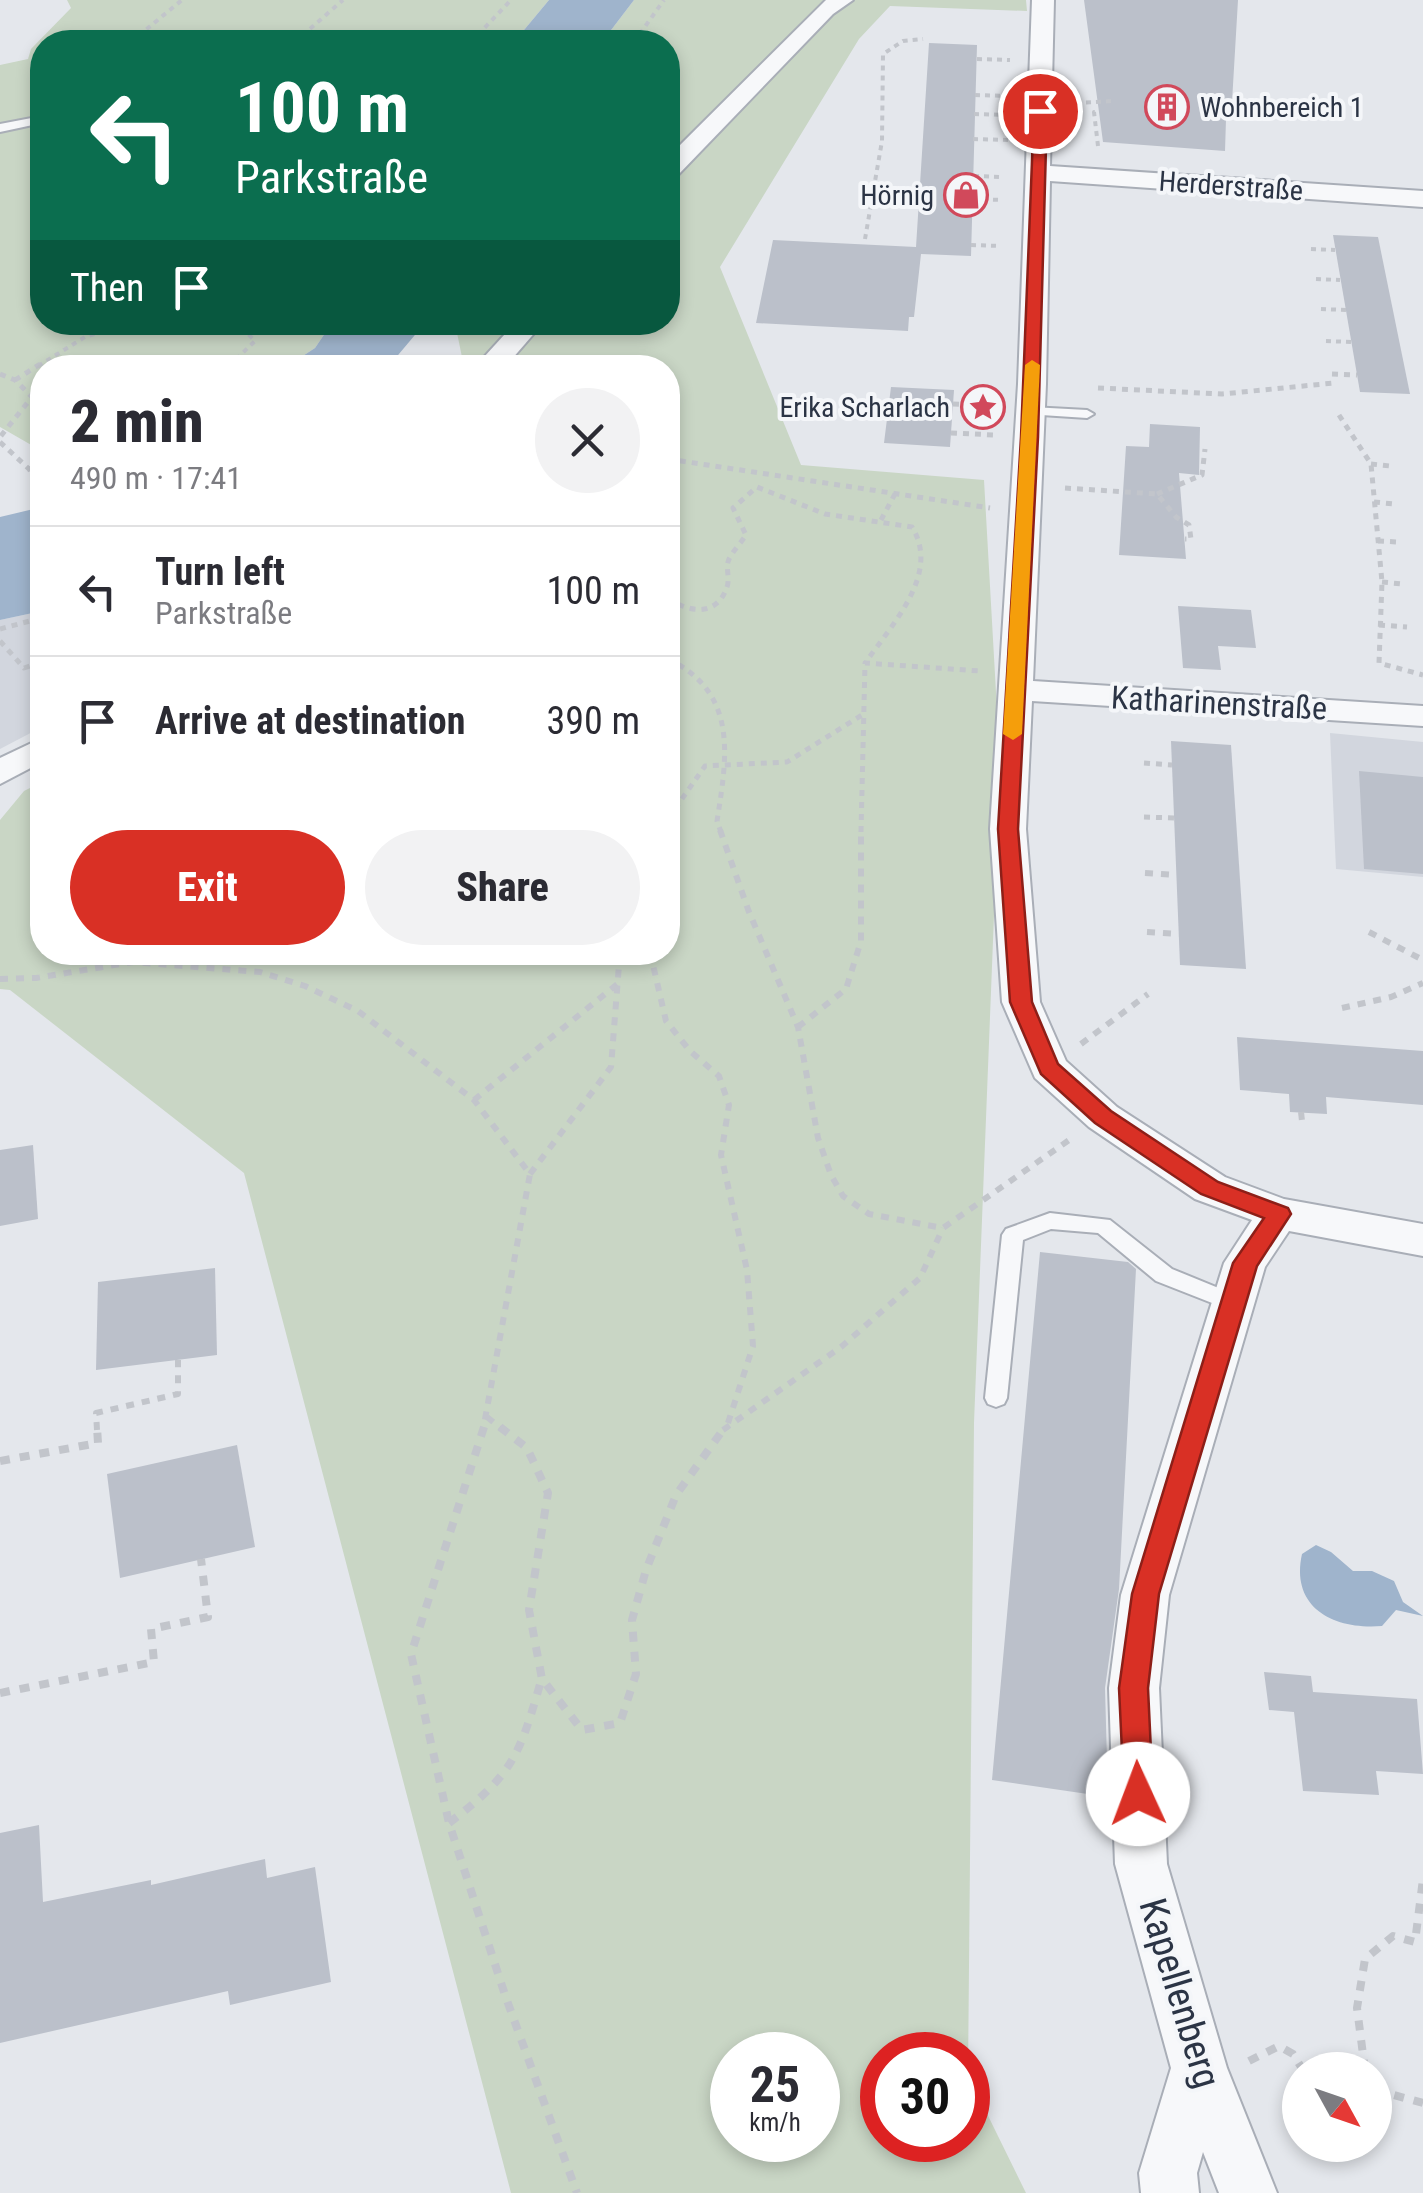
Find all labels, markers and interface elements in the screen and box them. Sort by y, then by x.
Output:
text: 100 m [235,67,409,149]
pin [998,69,1083,154]
icon: left [70,70,200,200]
icon: arrive [1013,84,1068,139]
building icon: Wohnbereich 1 [1144,84,1190,130]
place label: Wohnbereich 1 [1200,91,1364,124]
text: Parkstraße [235,151,428,204]
street label: Herderstraße [1158,165,1304,207]
shop icon: Hörnig [943,172,989,218]
place label: Hörnig [860,179,934,212]
icon: arrive [164,260,219,315]
text: Then [70,266,144,310]
place icon: Erika Scharlach [960,384,1006,430]
text: 2 min [70,386,204,457]
button: close [535,388,640,493]
place label: Erika Scharlach [779,391,950,424]
text: 490 m · 17:41 [70,459,242,497]
text: Turn left [155,550,285,594]
icon: left [70,564,125,619]
text: 100 m [546,569,640,613]
text: Parkstraße [155,594,292,632]
street label: Katharinenstraße [1110,678,1328,728]
icon: arrive [70,694,125,749]
text: Arrive at destination [155,699,465,743]
text: 390 m [546,699,640,743]
button: Exit [70,830,345,945]
button: Share [365,830,640,945]
position arrow [1086,1742,1190,1846]
street label: Kapellenberg [1130,1893,1230,2093]
speed limit sign: 30 [860,2032,990,2162]
north arrow [1282,2052,1392,2162]
map controls [1282,2052,1392,2162]
text: 25 [750,2056,800,2114]
text: km/h [749,2108,801,2137]

